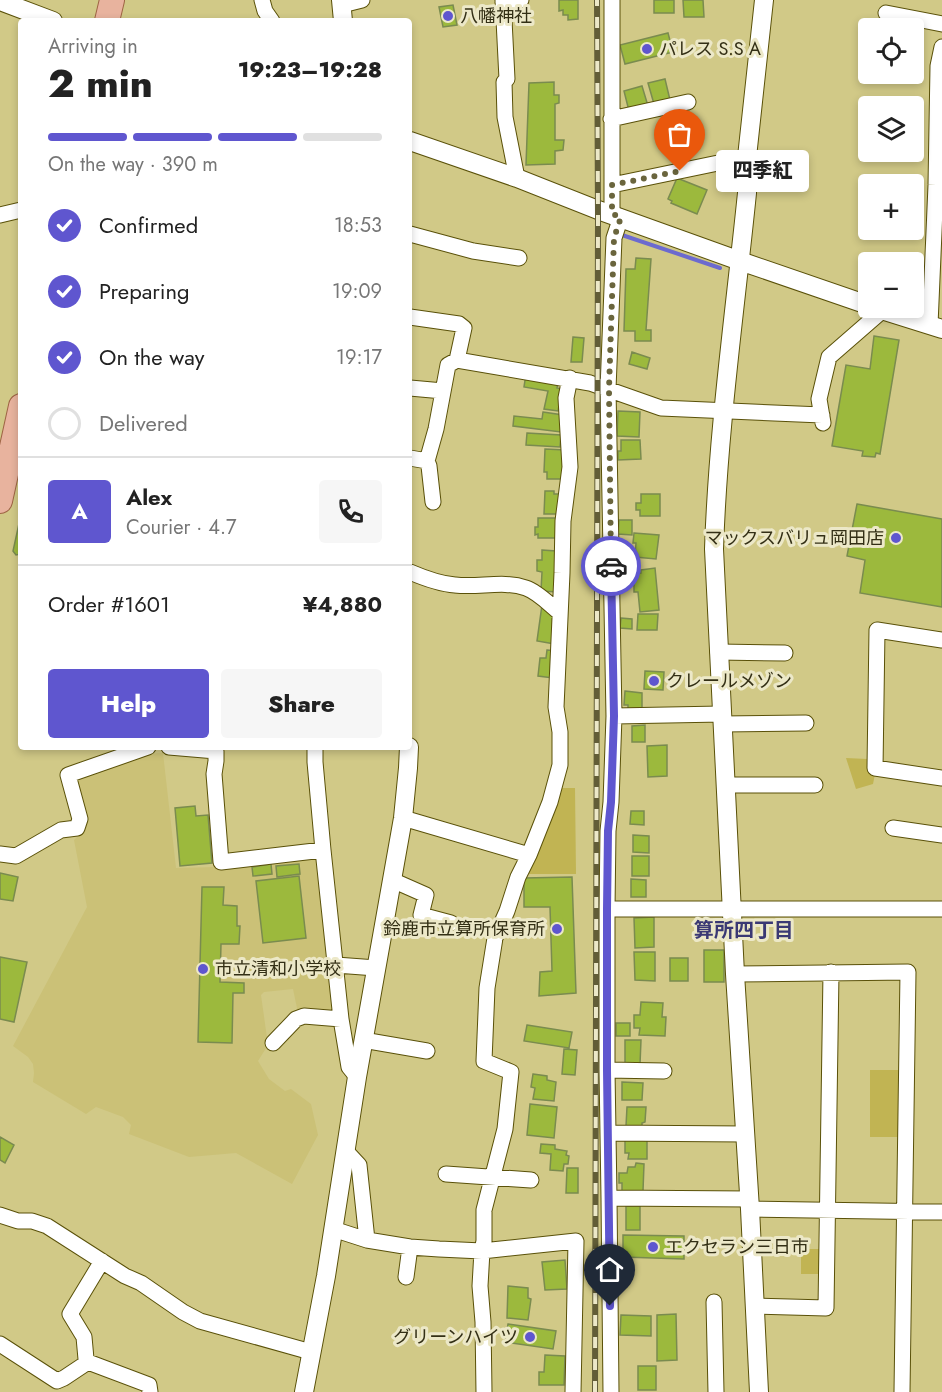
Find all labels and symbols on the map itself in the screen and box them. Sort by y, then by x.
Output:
place label: 八幡神社 [460,3,532,29]
marker: 八幡神社 [441,9,455,23]
place label: パレス S.S A [659,36,761,62]
marker: パレス S.S A [640,42,654,56]
pin [654,109,705,171]
callout: 四季紅 [716,150,809,192]
place label: マックスバリュ岡田店 [705,525,884,551]
marker: マックスバリュ岡田店 [889,531,903,545]
courier [581,536,641,596]
place label: クレールメゾン [666,668,792,694]
marker: クレールメゾン [647,674,661,688]
place label: 鈴鹿市立算所保育所 [383,916,545,942]
district label: 算所四丁目 [694,916,794,945]
marker: 鈴鹿市立算所保育所 [550,922,564,936]
place label: 市立清和小学校 [215,956,341,982]
marker: 市立清和小学校 [196,962,210,976]
place label: エクセラン三日市 [665,1234,809,1260]
marker: エクセラン三日市 [646,1240,660,1254]
pin [584,1244,635,1306]
place label: グリーンハイツ [393,1324,518,1350]
marker: グリーンハイツ [523,1330,537,1344]

